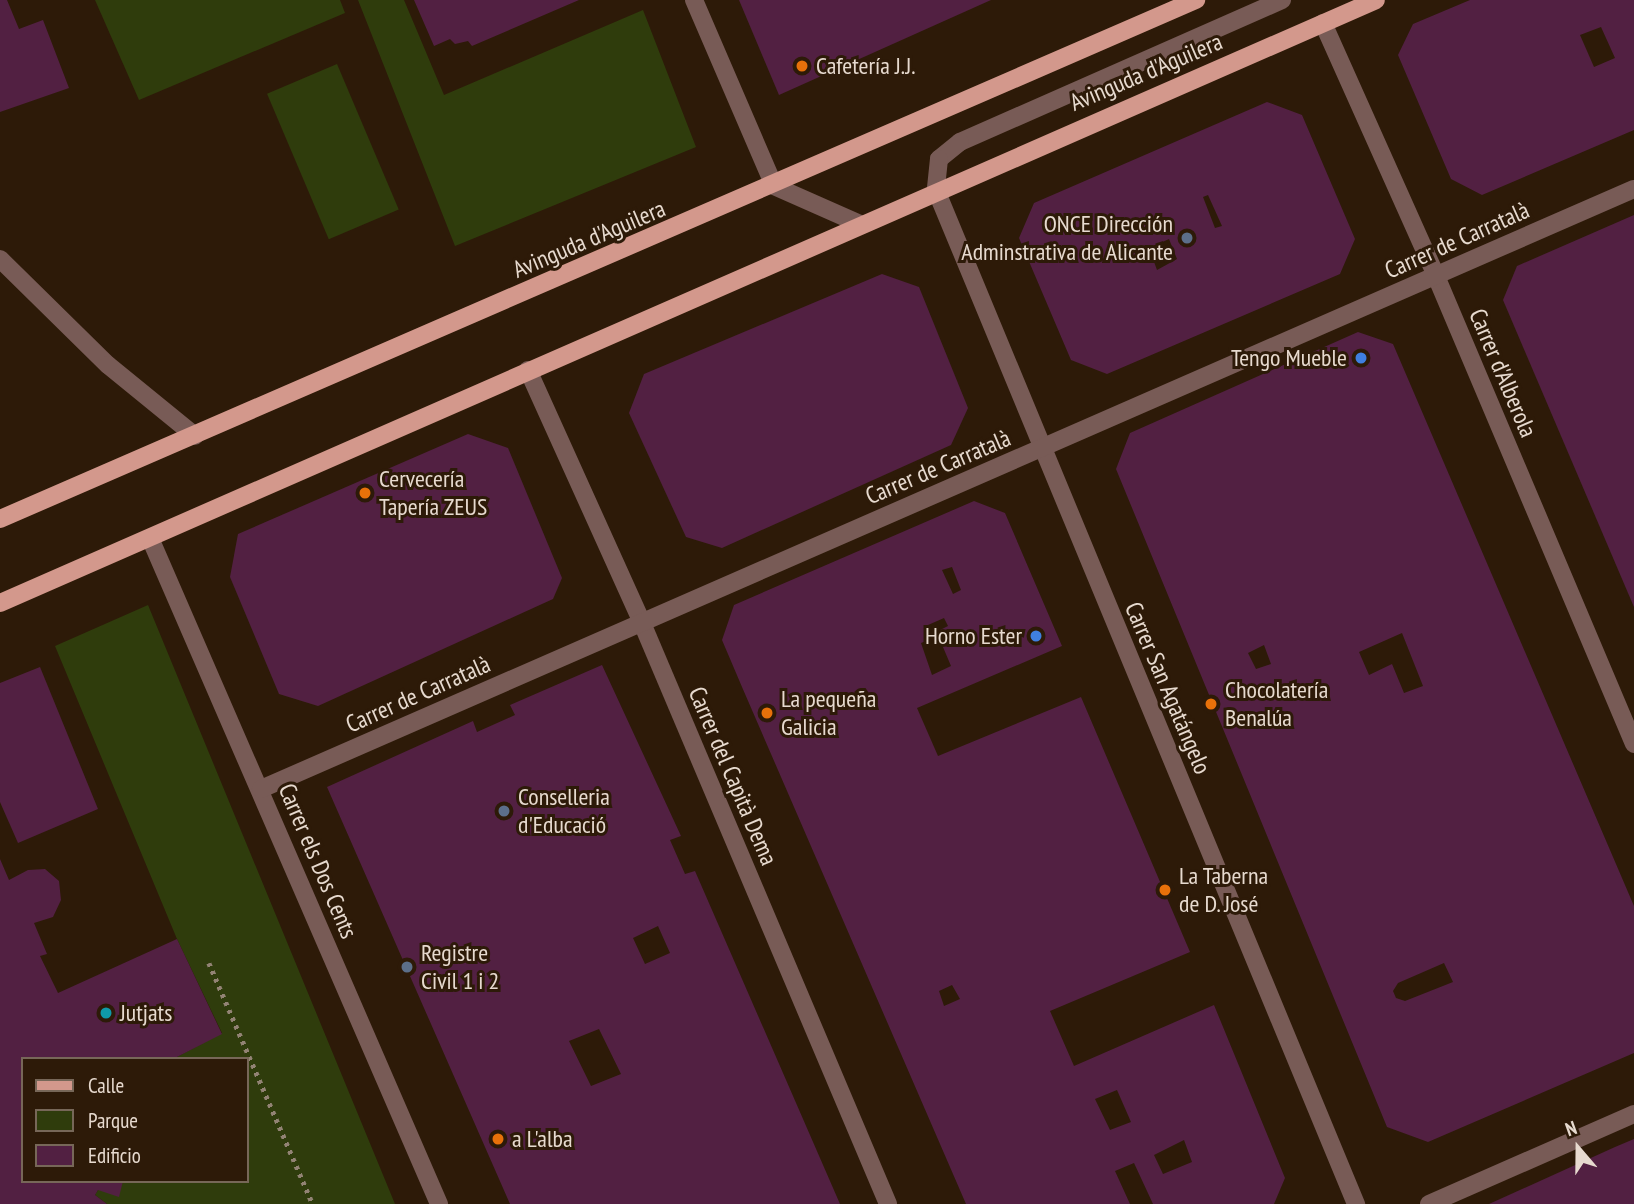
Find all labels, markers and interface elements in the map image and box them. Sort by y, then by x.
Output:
street label: Avinguda d'Aguilera [1066,27,1226,117]
place label: Cafetería J.J. [816,52,915,80]
marker: Cafetería J.J. [794,58,810,74]
street label: Avinguda d'Aguilera [509,194,669,284]
street label: Carrer de Carratalà [1380,195,1534,285]
place label: ONCE Dirección Adminstrativa de Alicante [961,210,1173,266]
marker: ONCE Dirección Adminstrativa de Alicante [1179,230,1195,246]
street label: Carrer d'Alberola [1463,304,1543,442]
place label: Tengo Mueble [1231,344,1347,372]
marker: Tengo Mueble [1353,350,1369,366]
street label: Carrer de Carratalà [861,423,1015,511]
place label: Cervecería Tapería ZEUS [379,465,488,521]
marker: Cervecería Tapería ZEUS [357,485,373,501]
street label: Carrer San Agatángelo [1119,597,1217,779]
place label: Horno Ester [925,622,1022,650]
marker: Horno Ester [1028,628,1044,644]
street label: Carrer de Carratalà [341,649,495,739]
place label: Chocolatería Benalúa [1225,676,1328,732]
street label: Carrer del Capità Dema [682,682,784,870]
place label: La pequeña Galicia [781,685,876,741]
marker: Chocolatería Benalúa [1203,696,1219,712]
marker: La pequeña Galicia [759,705,775,721]
street label: Carrer els Dos Cents [272,779,364,943]
place label: Conselleria d'Educació [518,783,610,839]
marker: Conselleria d'Educació [496,803,512,819]
place label: La Taberna de D. José [1179,862,1269,918]
marker: La Taberna de D. José [1157,882,1173,898]
place label: Registre Civil 1 i 2 [421,939,499,995]
marker: Registre Civil 1 i 2 [399,959,415,975]
place label: Jutjats [120,999,172,1027]
marker: Jutjats [98,1005,114,1021]
legend [21,1057,248,1183]
text: Calle [88,1072,124,1099]
text: Parque [88,1107,138,1134]
north arrow [1543,1113,1613,1183]
text: N [1562,1115,1580,1141]
place label: a L'alba [512,1125,573,1153]
marker: a L'alba [490,1131,506,1147]
text: Edificio [88,1142,141,1169]

